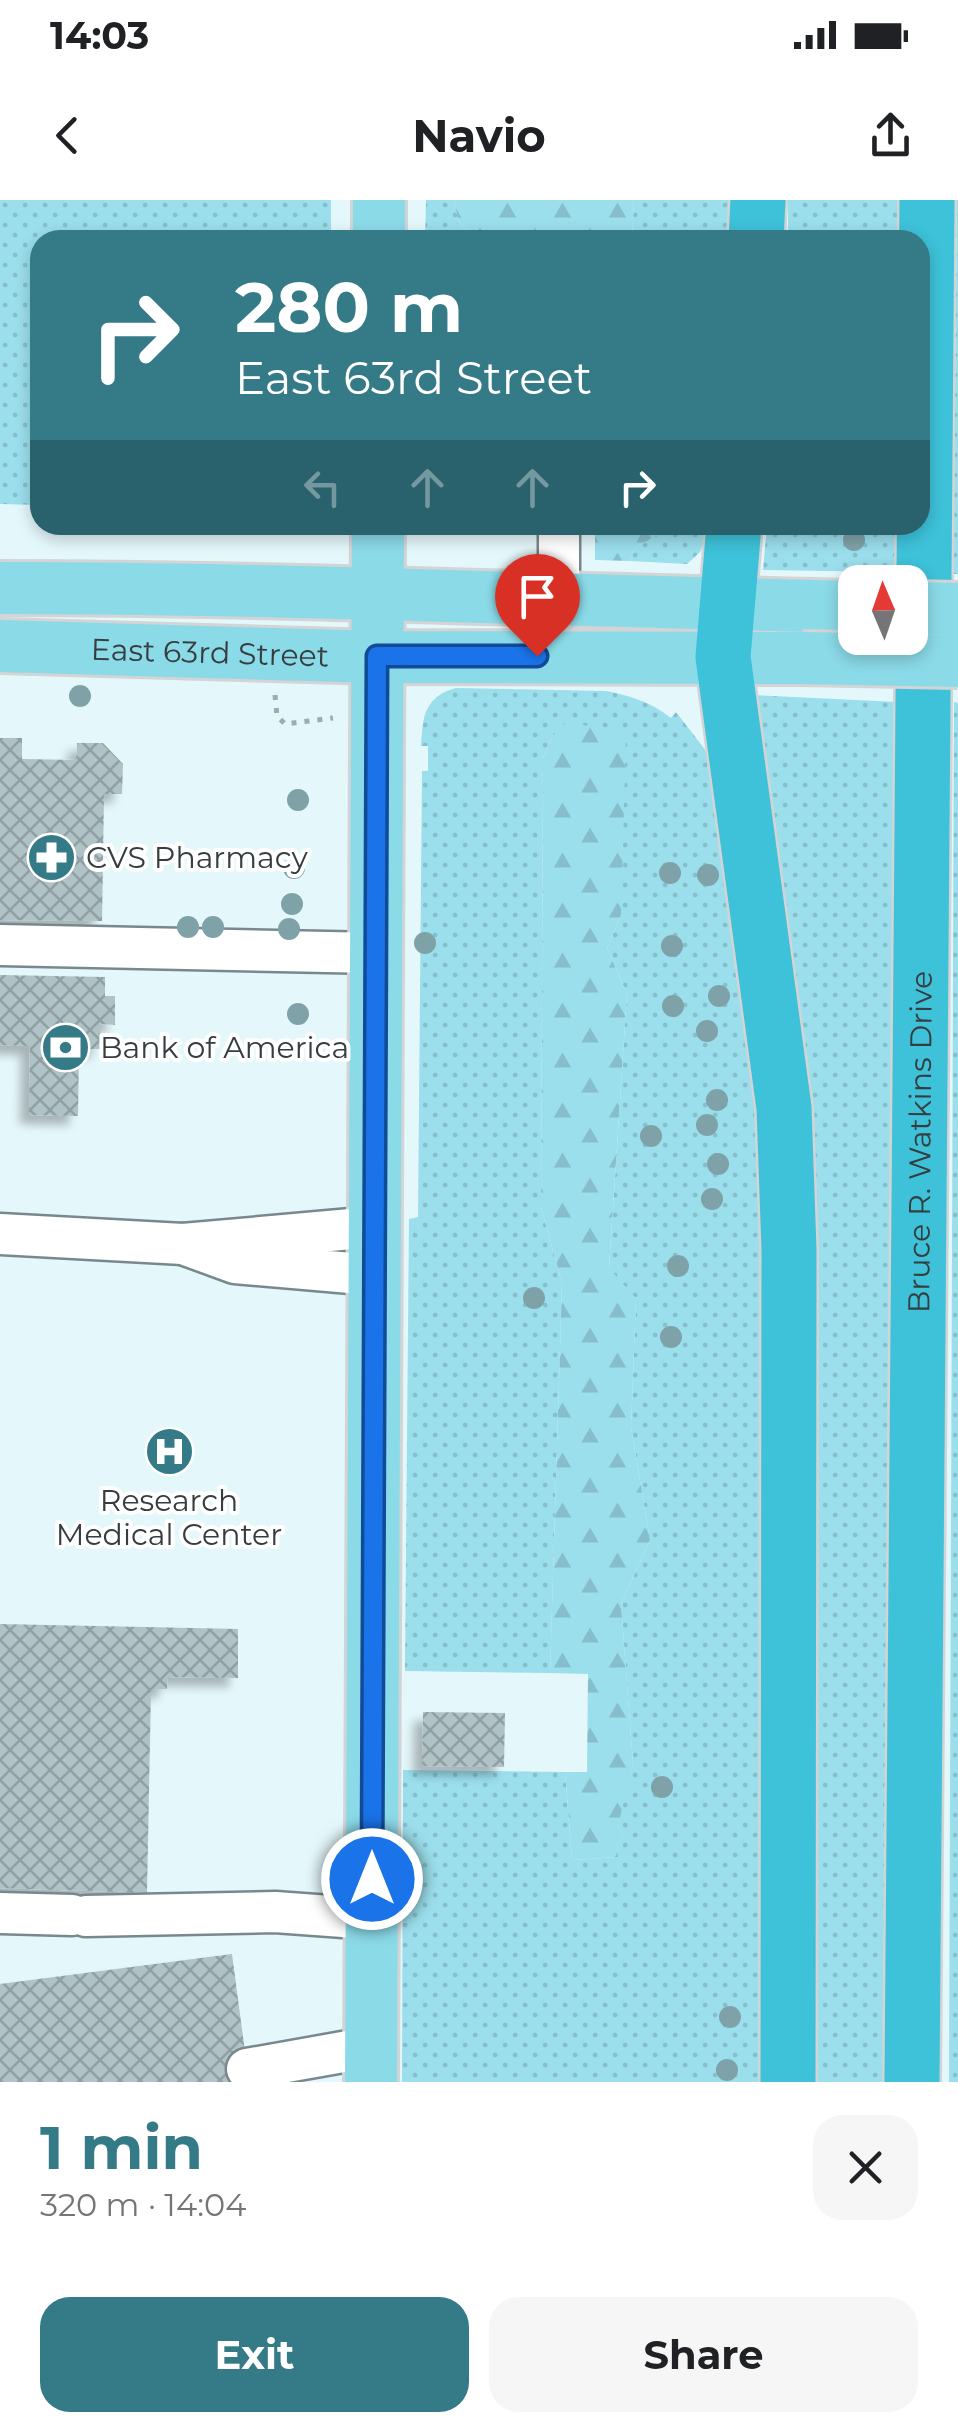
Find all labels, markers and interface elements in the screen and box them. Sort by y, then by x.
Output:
text: 14:03 [50,12,149,59]
icon: back [40,108,95,163]
text: Navio [412,108,546,163]
icon: share [863,108,918,163]
text: 280 m [235,264,463,350]
icon: right [70,270,200,400]
text: East 63rd Street [235,350,592,405]
icon: left [295,460,350,515]
icon: ahead [400,460,455,515]
icon: ahead [505,460,560,515]
icon: right [610,460,665,515]
pin [495,554,580,657]
north arrow [838,565,928,655]
map controls [838,565,928,655]
icon: arrive [510,569,565,624]
street label: East 63rd Street [90,630,329,674]
pharmacy icon: CVS Pharmacy [25,831,77,883]
place label: CVS Pharmacy [86,839,308,876]
street label: Bruce R. Watkins Drive [900,971,939,1313]
bank icon: Bank of America [39,1021,91,1073]
place label: Bank of America [100,1029,349,1066]
hospital icon: Research Medical Center [143,1425,195,1477]
place label: Research Medical Center [56,1482,282,1553]
position arrow [320,1827,424,1931]
text: 1 min [40,2111,203,2184]
button: close [813,2115,918,2220]
text: 320 m · 14:04 [40,2185,246,2224]
button: Exit [40,2297,469,2412]
button: Share [489,2297,918,2412]

